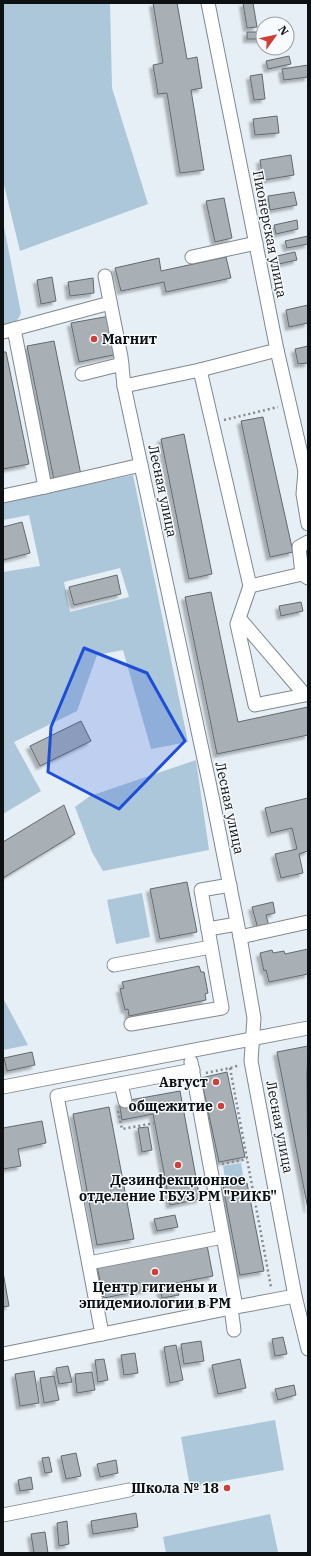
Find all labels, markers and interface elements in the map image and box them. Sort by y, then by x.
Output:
north arrow [255,16,295,56]
text: N [275,23,292,38]
street label: Пионерская улица [249,169,291,300]
place label: Магнит [102,330,157,348]
marker: Магнит [89,334,99,344]
street label: Лесная улица [144,443,182,539]
street label: Лесная улица [211,760,249,856]
place label: Август [159,1073,208,1091]
marker: Август [211,1077,221,1087]
street label: Лесная улица [262,1079,298,1175]
place label: общежитие [128,1097,213,1115]
marker: общежитие [216,1101,226,1111]
marker: Дезинфекционное отделение ГБУЗ РМ "РИКБ" [173,1160,183,1170]
place label: Дезинфекционное отделение ГБУЗ РМ "РИКБ" [79,1171,277,1205]
marker: Центр гигиены и эпидемиологии в РМ [150,1267,160,1277]
place label: Центр гигиены и эпидемиологии в РМ [79,1278,231,1312]
place label: Школа № 18 [131,1479,219,1497]
marker: Школа № 18 [222,1483,232,1493]

